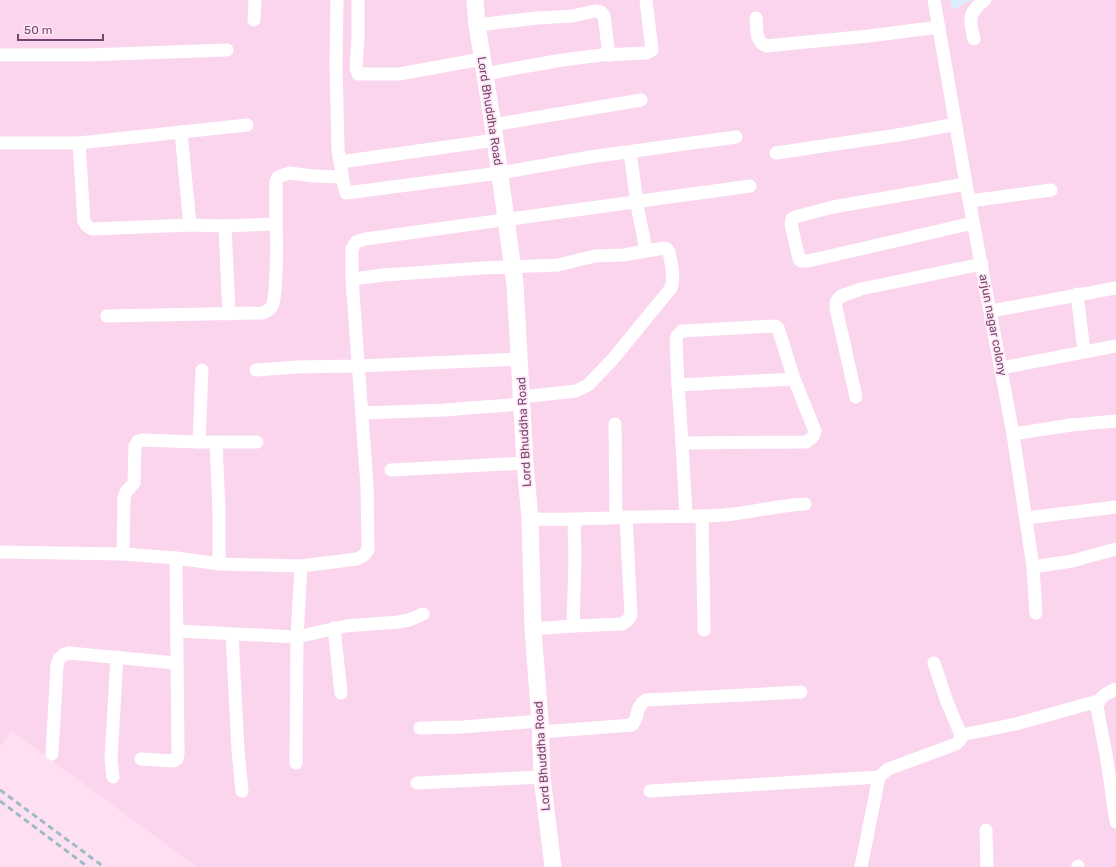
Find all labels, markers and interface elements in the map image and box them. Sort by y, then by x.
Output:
scale bar [18,16,103,42]
text: 50 m [24,23,52,37]
street label: Lord Bhuddha Road [474,55,506,167]
street label: arjun nagar colony [976,273,1010,378]
street label: Lord Bhuddha Road [514,377,534,487]
street label: Lord Bhuddha Road [531,701,553,811]

